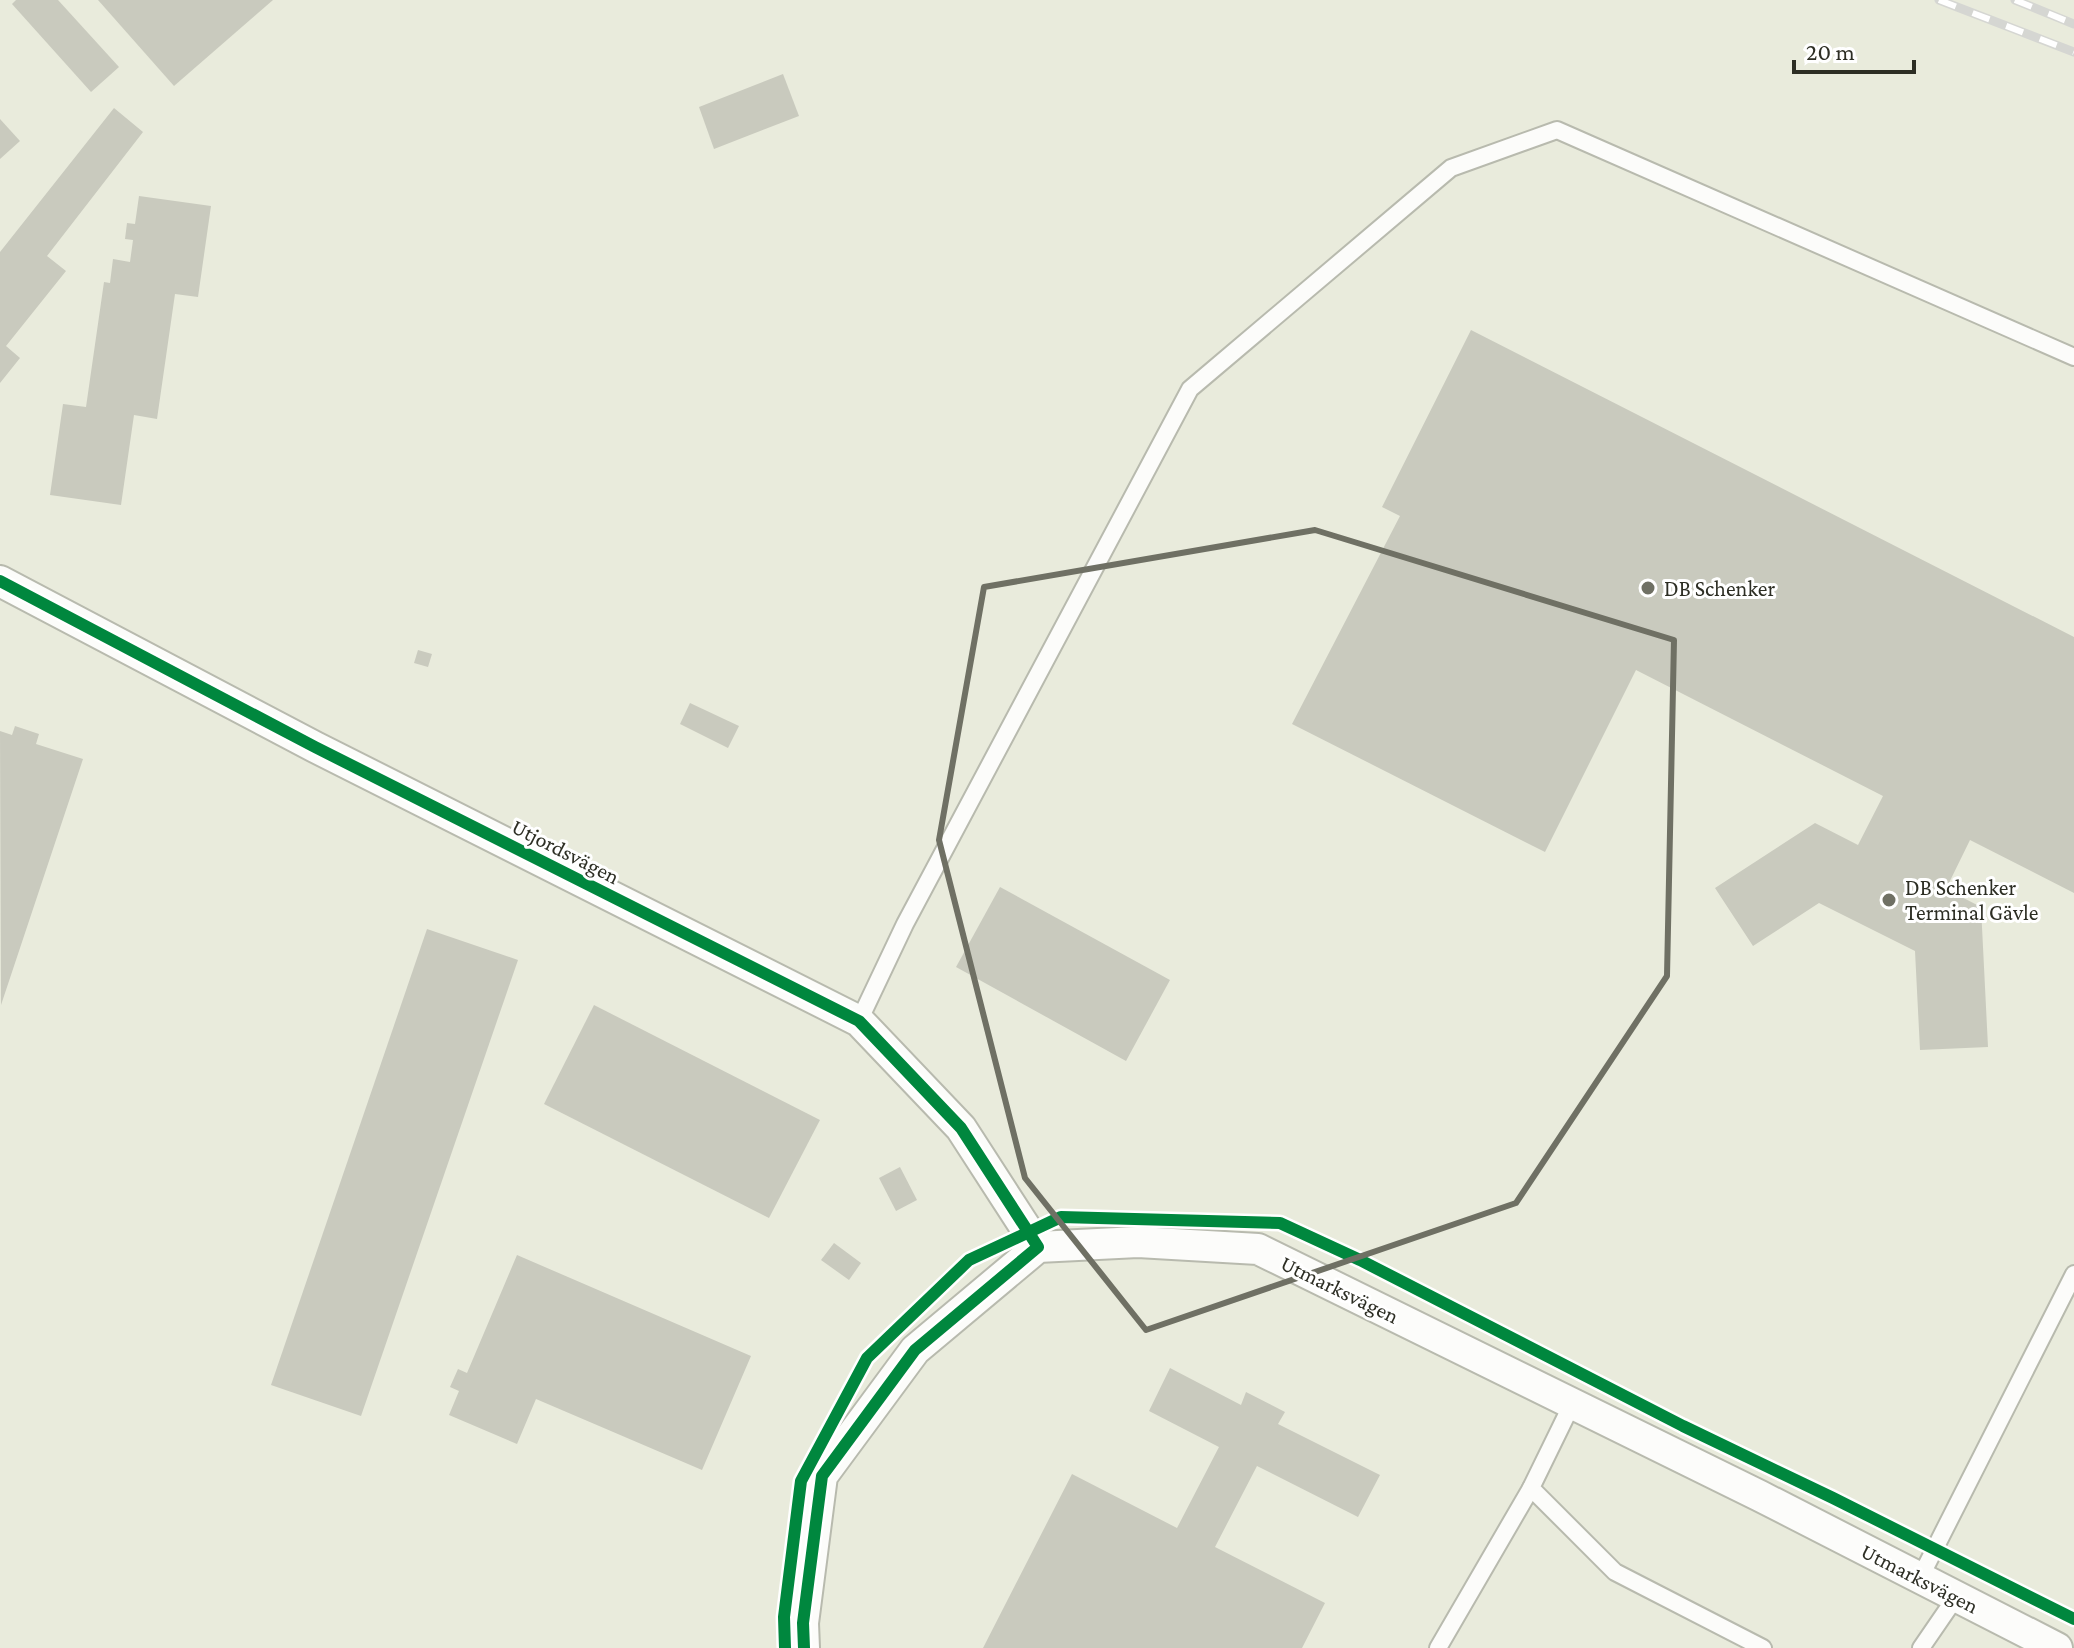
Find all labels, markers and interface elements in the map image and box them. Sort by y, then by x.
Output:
scale bar [1794,24,1914,74]
text: 20 m [1806,38,1855,65]
place label: DB Schenker [1664,576,1775,601]
marker: DB Schenker [1639,579,1657,597]
street label: Utjordsvägen [508,814,624,889]
place label: DB Schenker Terminal Gävle [1905,875,2039,925]
marker: DB Schenker Terminal Gävle [1880,891,1898,909]
street label: Utmarksvägen [1277,1250,1403,1329]
street label: Utmarksvägen [1857,1538,1983,1619]

